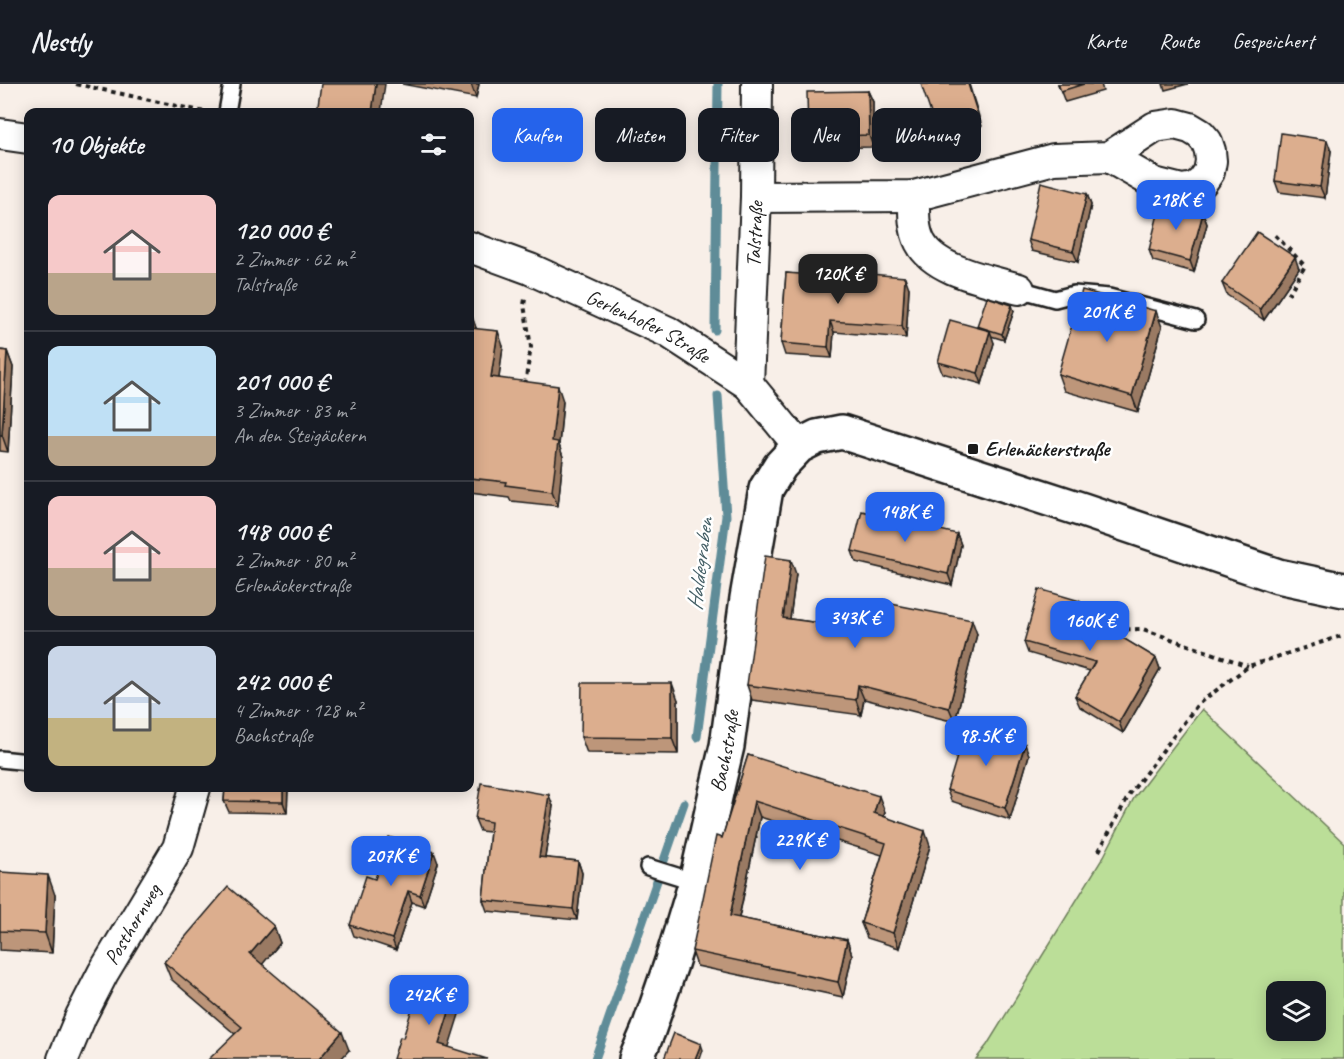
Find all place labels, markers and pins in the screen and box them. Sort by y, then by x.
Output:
pin: 218K € [1127,180,1225,231]
pin: 120K € [789,254,887,305]
pin: 201K € [1058,292,1156,343]
place label: Erlenäckerstraße [985,436,1111,462]
marker: Erlenäckerstraße [966,442,980,456]
pin: 148K € [856,492,954,543]
pin: 343K € [806,598,904,649]
pin: 160K € [1041,601,1139,652]
pin: 98.5K € [931,716,1041,767]
pin: 229K € [751,820,849,871]
pin: 207K € [342,836,440,887]
pin: 242K € [380,975,478,1026]

